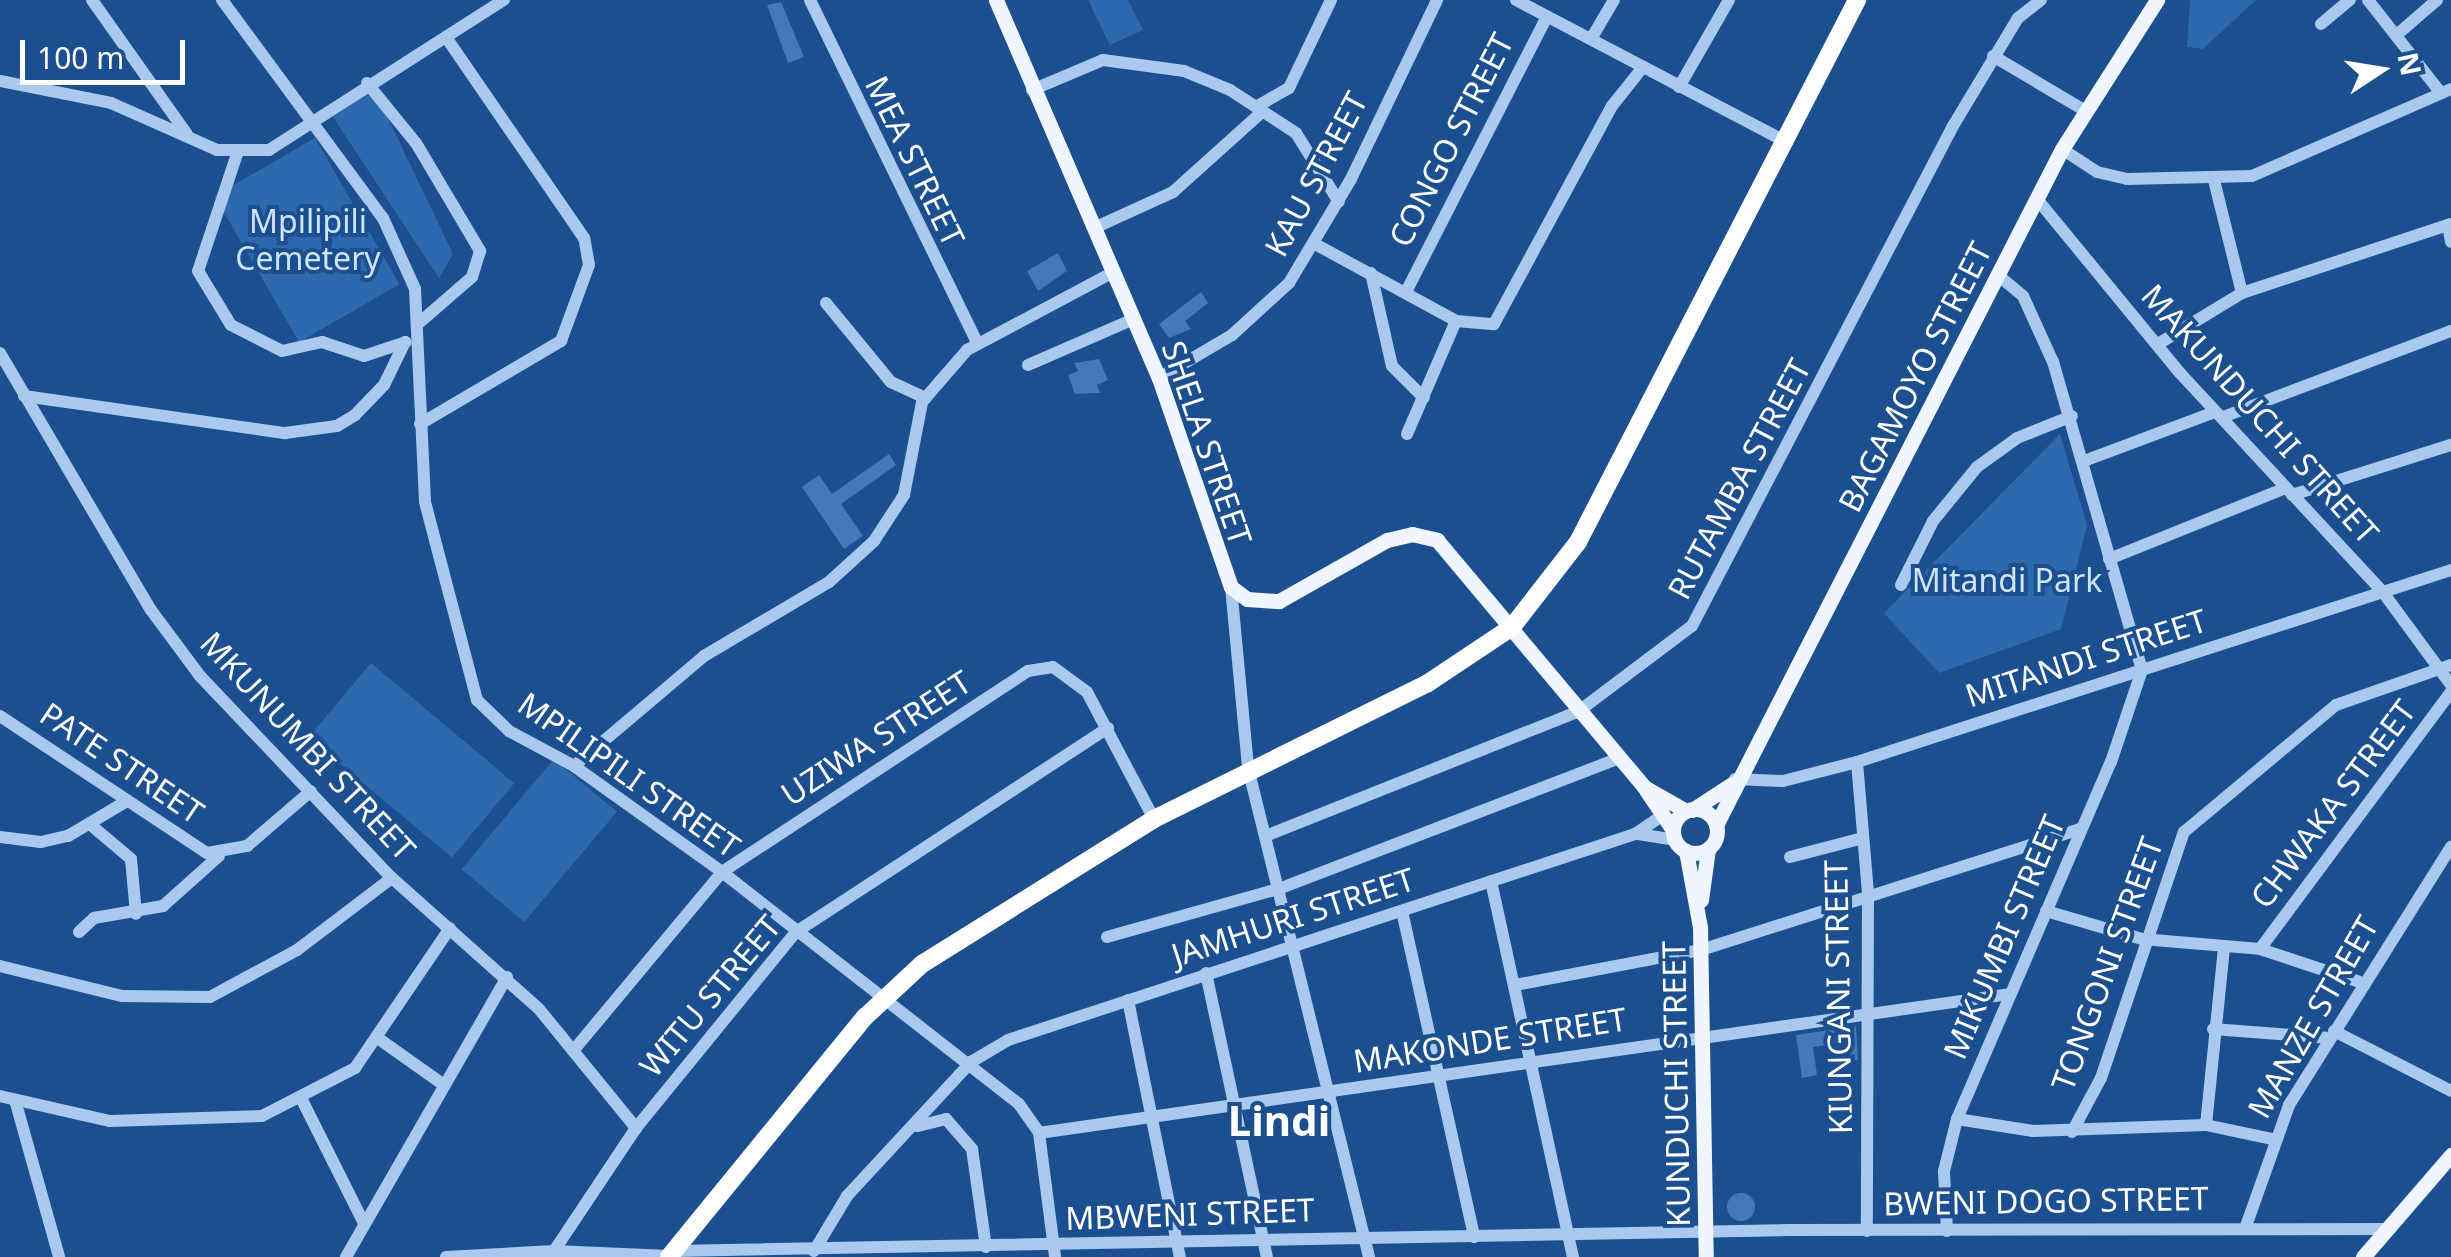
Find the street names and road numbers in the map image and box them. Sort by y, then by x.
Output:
street label: CONGO STREET [1381,27,1521,253]
street label: MEA STREET [857,70,973,252]
street label: KAU STREET [1257,85,1375,263]
street label: BAGAMOYO STREET [1830,236,2000,518]
street label: MAKUNDUCHI STREET [2133,276,2387,552]
street label: SHELA STREET [1154,336,1260,550]
street label: RUTAMBA STREET [1659,352,1819,606]
street label: MITANDI STREET [1961,601,2211,715]
street label: MKUNUMBI STREET [192,624,424,868]
street label: UZIWA STREET [774,662,978,814]
street label: MPILIPILI STREET [511,684,747,866]
street label: CHWAKA STREET [2242,693,2424,915]
street label: PATE STREET [33,694,211,832]
street label: MIKUMBI STREET [1935,810,2073,1064]
street label: TONGONI STREET [2043,832,2171,1096]
street label: JAMHURI STREET [1167,860,1419,974]
street label: KIUNGANI STREET [1816,860,1860,1134]
street label: WITU STREET [631,908,789,1084]
street label: MANZE STREET [2240,909,2386,1125]
street label: KUNDUCHI STREET [1654,941,1698,1227]
street label: MAKONDE STREET [1351,999,1629,1081]
street label: BWENI DOGO STREET [1883,1179,2209,1223]
street label: MBWENI STREET [1065,1190,1315,1238]

